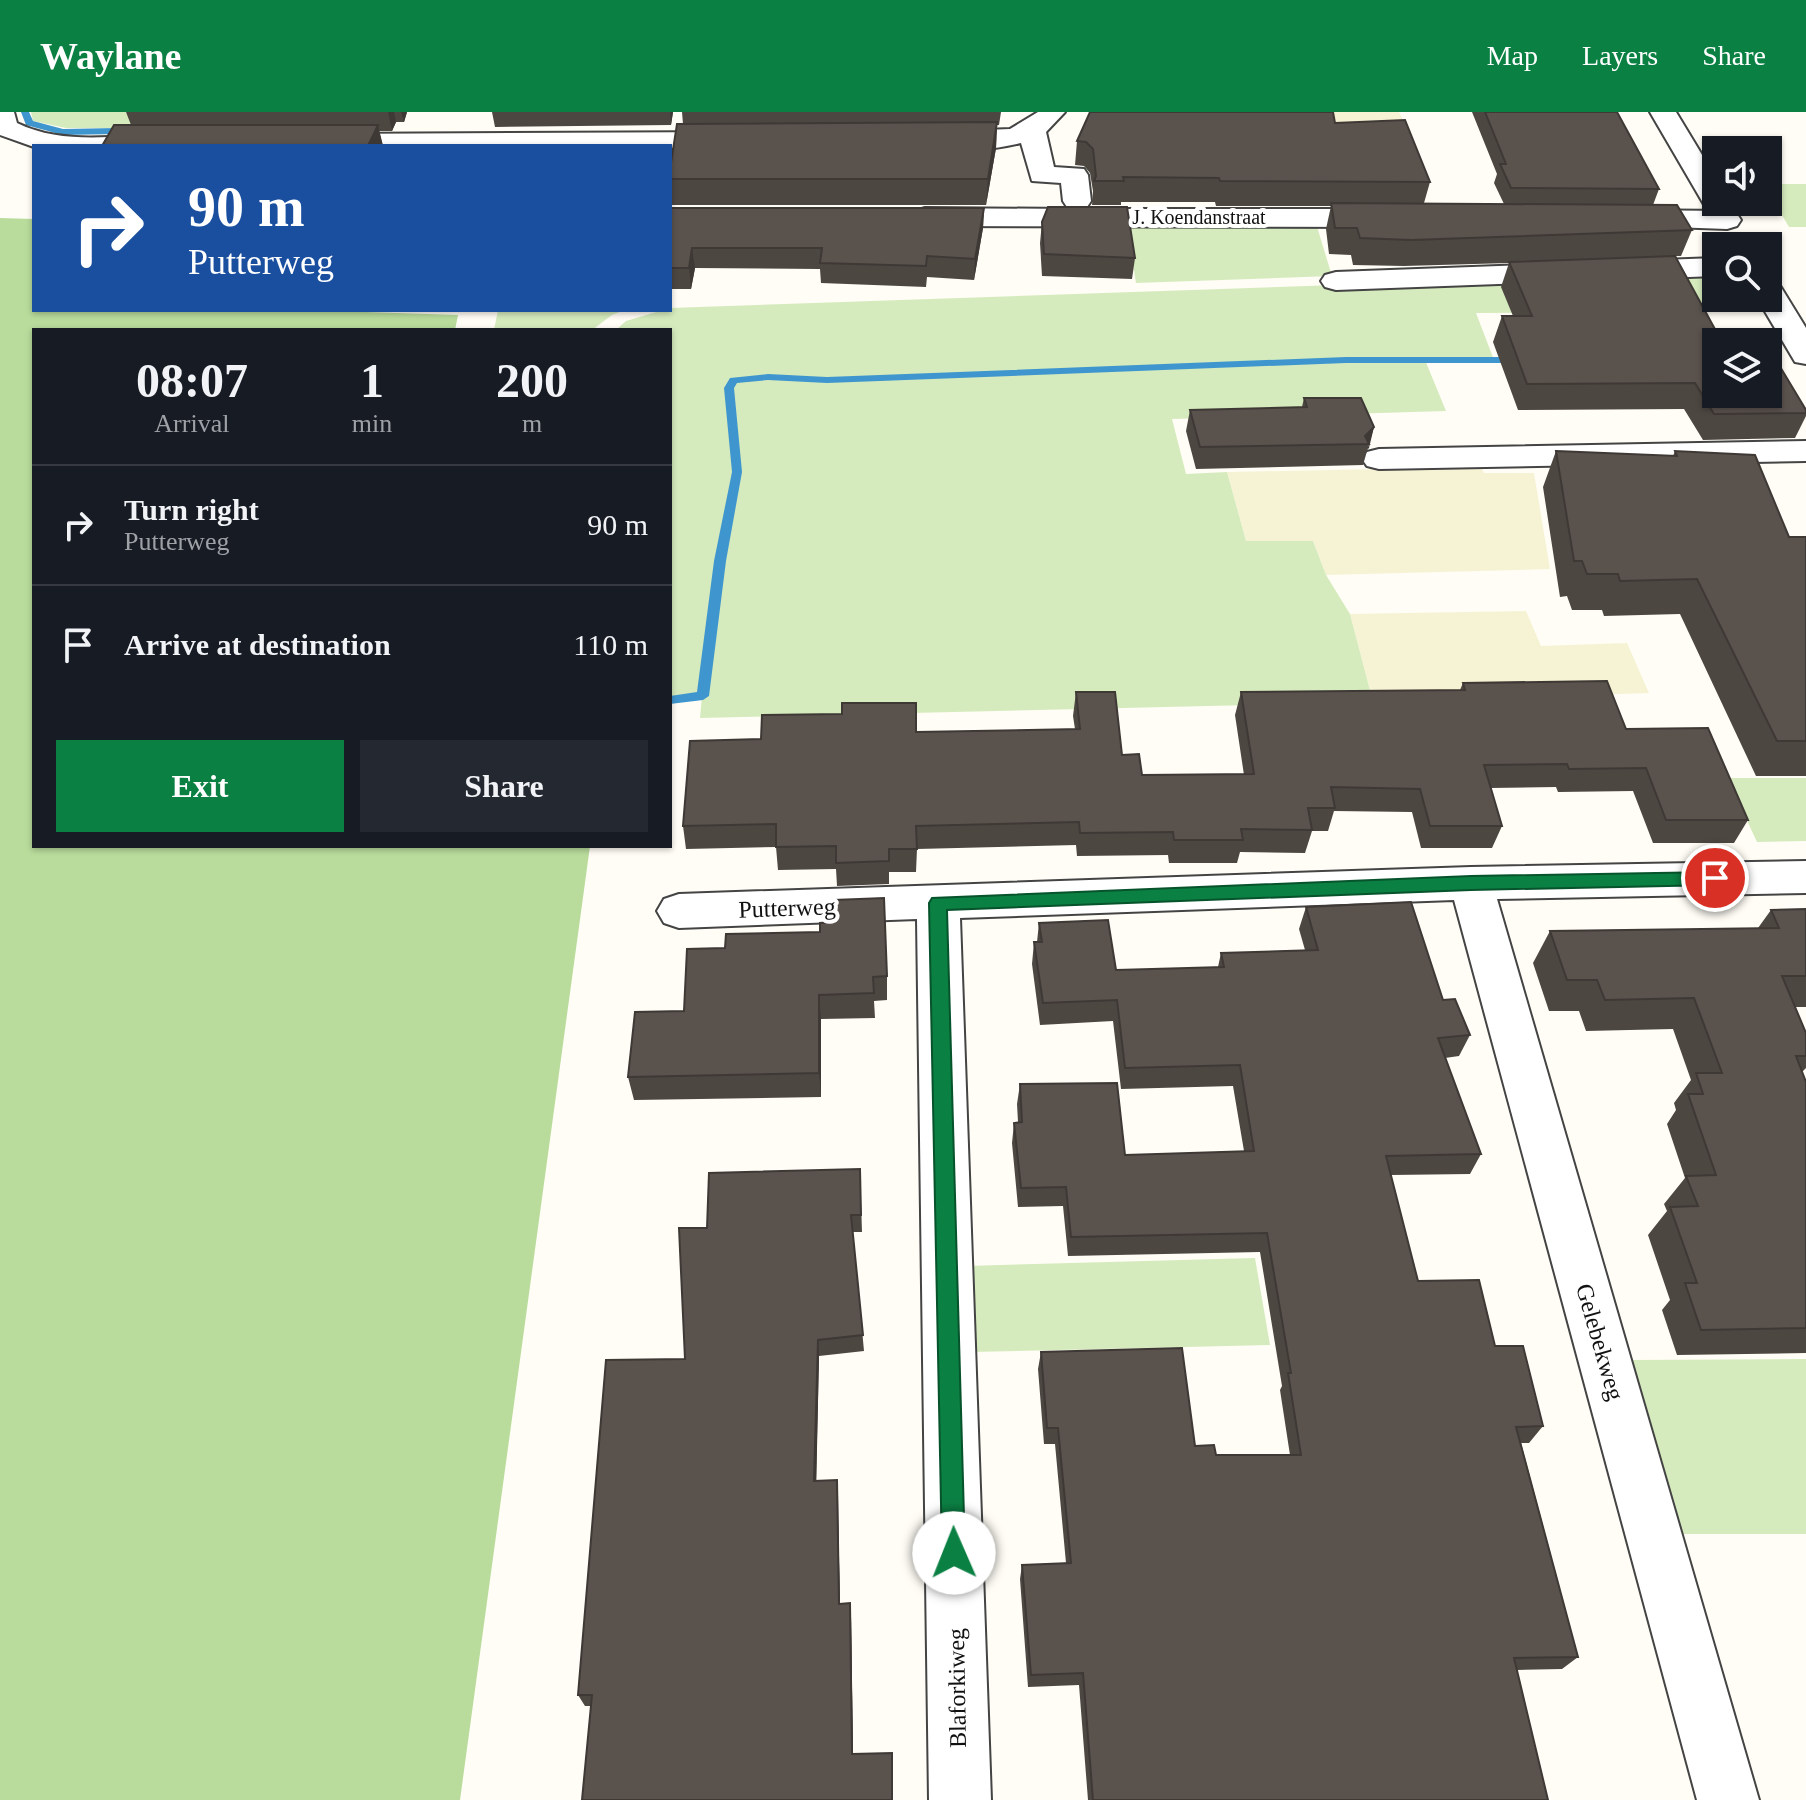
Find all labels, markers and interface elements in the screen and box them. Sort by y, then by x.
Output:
text: Waylane [40,35,181,77]
text: Map [1487,40,1538,71]
text: Layers [1582,40,1658,71]
text: Share [1702,40,1766,71]
map controls [1702,136,1782,408]
button: sound [1702,136,1782,216]
icon: right [56,176,160,280]
text: 90 m [188,176,305,238]
street label: J. Koendanstraat [1132,206,1266,228]
button: search [1702,232,1782,312]
text: Putterweg [188,242,334,282]
button: layers [1702,328,1782,408]
text: 08:07 [136,354,248,407]
text: 1 [360,354,384,407]
text: 200 [496,354,568,407]
text: Arrival [154,409,229,438]
text: min [352,409,392,438]
text: m [522,409,542,438]
text: Turn right [124,493,259,526]
icon: right [56,503,100,547]
text: 90 m [587,508,648,541]
text: Putterweg [124,527,229,556]
icon: arrive [56,623,100,667]
text: Arrive at destination [124,628,391,661]
text: 110 m [573,628,648,661]
button: Exit [56,740,344,832]
button: Share [360,740,648,832]
pin [1681,844,1749,912]
icon: arrive [1693,856,1737,900]
street label: Putterweg [738,893,836,923]
street label: Gelebekweg [1571,1281,1629,1403]
position arrow [912,1511,996,1595]
street label: Blaforkiweg [943,1628,971,1748]

